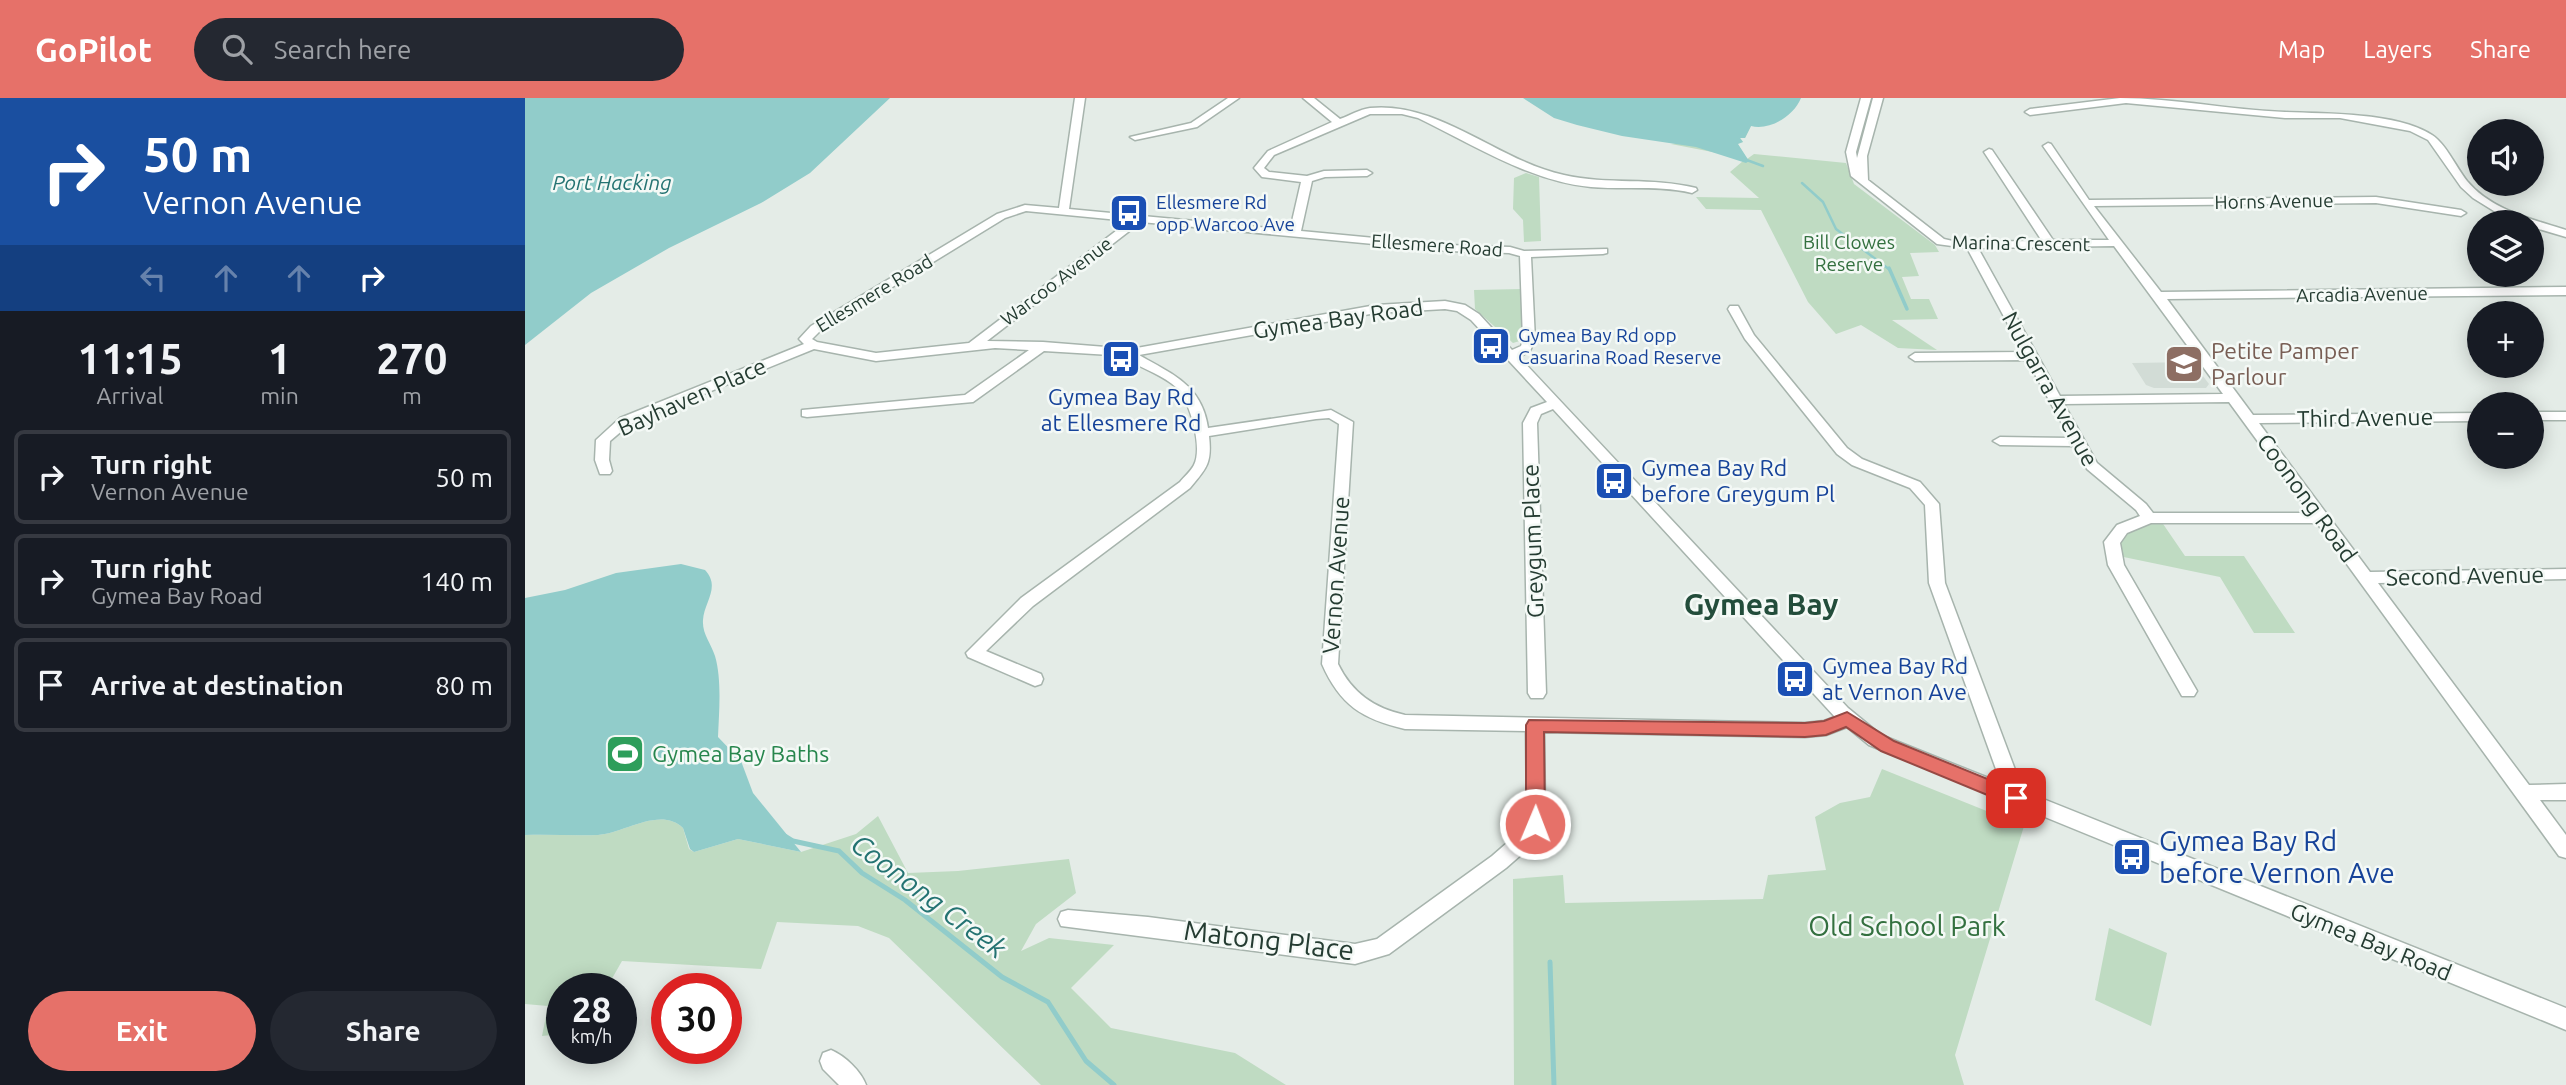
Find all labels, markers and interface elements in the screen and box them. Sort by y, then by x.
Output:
search box [194,18,684,81]
icon: search [218,30,256,68]
text: GoPilot [35,31,152,68]
text: Search here [274,35,411,64]
text: Map [2278,36,2325,63]
text: Layers [2363,36,2432,63]
text: Share [2470,36,2531,63]
map controls [2467,119,2544,469]
button: sound [2467,119,2544,196]
icon: right [28,126,119,217]
text: 50 m [143,126,252,181]
water label: Port Hacking [552,170,672,194]
text: Vernon Avenue [143,184,362,220]
street label: Horns Avenue [2214,189,2334,213]
place label: Ellesmere Rd opp Warcoo Ave [1156,191,1295,235]
bus stop icon: Ellesmere Rd opp Warcoo Ave [1108,192,1150,234]
button: layers [2467,210,2544,287]
street label: Ellesmere Road [1370,229,1504,261]
park label: Bill Clowes Reserve [1803,231,1895,275]
street label: Marina Crescent [1952,231,2091,255]
street label: Warcoo Avenue [996,232,1116,330]
street label: Ellesmere Road [812,250,936,336]
icon: left [134,259,172,297]
icon: ahead [207,259,245,297]
icon: ahead [280,259,318,297]
icon: right [353,259,391,297]
street label: Arcadia Avenue [2296,282,2428,306]
street label: Gymea Bay Road [1251,294,1425,343]
button: + [2467,301,2544,378]
street label: Nulgarra Avenue [1998,307,2103,470]
place label: Gymea Bay Rd opp Casuarina Road Reserve [1518,324,1722,368]
bus stop icon: Gymea Bay Rd opp Casuarina Road Reserve [1470,325,1512,367]
text: 11:15 [78,335,183,382]
text: 1 [268,335,291,382]
text: 270 [376,335,447,382]
bus stop icon: Gymea Bay Rd at Ellesmere Rd [1100,338,1142,380]
place label: Petite Pamper Parlour [2211,338,2359,389]
school or university icon: Petite Pamper Parlour [2163,343,2205,385]
street label: Bayhaven Place [614,353,770,440]
text: Arrival [97,383,164,408]
text: min [260,383,299,408]
text: m [402,383,422,408]
place label: Gymea Bay Rd at Ellesmere Rd [1041,384,1201,435]
button: − [2467,392,2544,469]
street label: Third Avenue [2297,404,2433,431]
street label: Coonong Road [2253,429,2362,567]
text: Turn right [91,450,212,479]
place label: Gymea Bay Rd before Greygum Pl [1641,455,1835,506]
icon: right [32,458,70,496]
bus stop icon: Gymea Bay Rd before Greygum Pl [1593,460,1635,502]
text: 50 m [435,463,493,492]
street label: Greygum Place [1517,464,1548,618]
text: Vernon Avenue [91,479,249,504]
street label: Vernon Avenue [1318,495,1353,654]
text: Turn right [91,554,212,583]
icon: right [32,562,70,600]
street label: Second Avenue [2386,562,2544,589]
text: 140 m [421,567,493,596]
text: Gymea Bay Road [91,583,263,608]
district label: Gymea Bay [1684,587,1838,621]
place label: Gymea Bay Rd at Vernon Ave [1822,653,1968,704]
bus stop icon: Gymea Bay Rd at Vernon Ave [1774,658,1816,700]
icon: arrive [32,666,70,704]
text: Arrive at destination [91,671,344,700]
text: 80 m [435,671,493,700]
sports icon: Gymea Bay Baths [604,733,646,775]
place label: Gymea Bay Baths [652,741,829,766]
pin [1986,768,2046,828]
icon: arrive [1997,779,2035,817]
position arrow [1498,787,1572,861]
place label: Gymea Bay Rd before Vernon Ave [2159,825,2395,888]
water label: Coonong Creek [846,827,1013,964]
bus stop icon: Gymea Bay Rd before Vernon Ave [2111,836,2153,878]
street label: Gymea Bay Road [2287,898,2455,985]
park label: Old School Park [1808,910,2006,941]
street label: Matong Place [1182,914,1356,965]
speed limit sign: 30 [651,973,742,1064]
text: 28 [572,989,611,1029]
button: Exit [28,991,256,1071]
button: Share [270,991,497,1071]
text: km/h [571,1026,612,1046]

